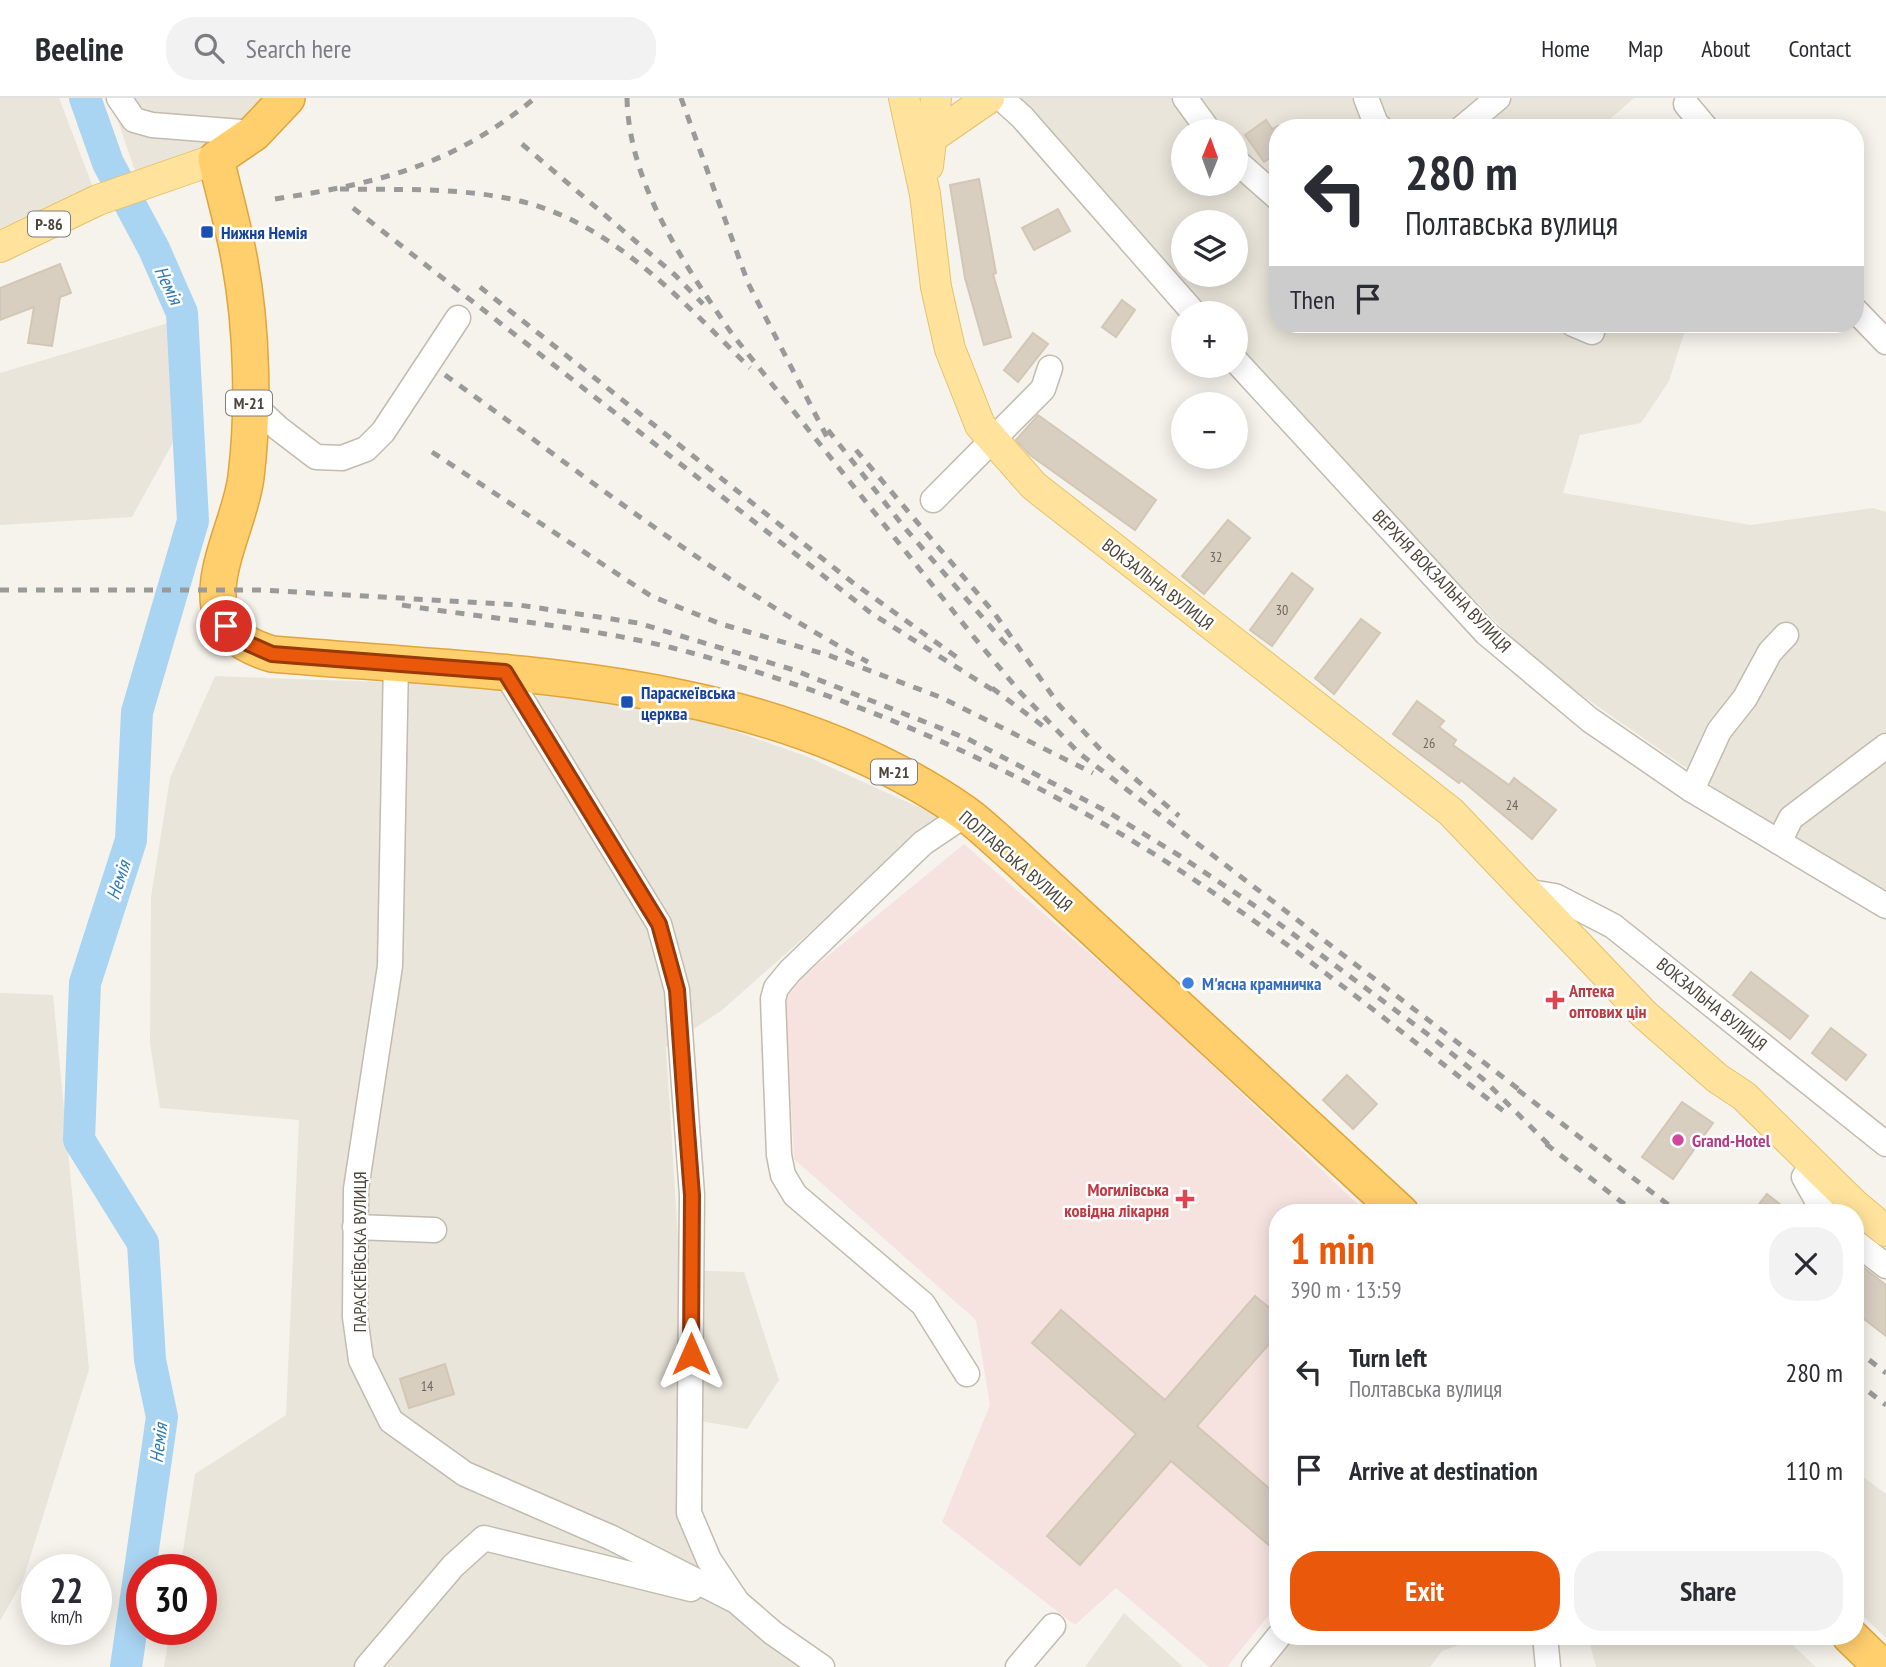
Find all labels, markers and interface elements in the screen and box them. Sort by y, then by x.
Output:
search box [166,17,656,80]
text: Beeline [35,27,124,70]
icon: search [190,29,228,67]
text: Search here [246,32,351,65]
text: Home [1541,33,1590,64]
text: Map [1628,33,1663,64]
text: About [1701,33,1750,64]
text: Contact [1788,33,1851,64]
north arrow [1171,119,1248,196]
map controls [1171,119,1248,469]
text: 280 m [1405,140,1518,204]
icon: left [1290,147,1381,238]
text: Полтавська вулиця [1405,202,1618,244]
button: layers [1171,210,1248,287]
road number: Р-86 [28,212,70,236]
place label: Нижня Немія [221,221,307,244]
marker: Нижня Немія [199,224,215,240]
water label: Немія [150,262,189,309]
icon: arrive [1349,280,1387,318]
text: Then [1290,283,1335,316]
button: + [1171,301,1248,378]
road number: М-21 [226,390,272,416]
button: − [1171,392,1248,469]
street label: ВЕРХНЯ ВОКЗАЛЬНА ВУЛИЦЯ [1368,505,1516,657]
street label: ВОКЗАЛЬНА ВУЛИЦЯ [1098,533,1218,635]
house number: 32 [1210,548,1222,566]
pin [196,596,256,656]
house number: 30 [1276,601,1288,619]
icon: arrive [207,607,245,645]
place label: Параскеївська церква [641,681,735,725]
marker: Параскеївська церква [619,694,635,710]
house number: 26 [1423,734,1435,752]
road number: М-21 [871,760,917,785]
house number: 24 [1506,796,1519,814]
street label: ПОЛТАВСЬКА ВУЛИЦЯ [955,805,1077,917]
water label: Немія [100,856,136,902]
street label: ВОКЗАЛЬНА ВУЛИЦЯ [1652,952,1772,1056]
place label: М'ясна крамничка [1202,972,1321,995]
marker: М'ясна крамничка [1180,975,1196,991]
place label: Аптека оптових цін [1568,979,1647,1023]
marker: Аптека оптових цін [1547,992,1563,1008]
place label: Grand-Hotel [1692,1129,1771,1152]
marker: Grand-Hotel [1670,1132,1686,1148]
street label: ПАРАСКЕЇВСЬКА ВУЛИЦЯ [348,1171,371,1333]
place label: Могилівська ковідна лікарня [1064,1178,1169,1222]
marker: Могилівська ковідна лікарня [1175,1189,1195,1209]
text: 1 min [1290,1221,1375,1276]
button: close [1769,1227,1843,1301]
text: 390 m · 13:59 [1290,1275,1402,1304]
position arrow [654,1317,728,1391]
text: Turn left [1349,1341,1427,1374]
icon: left [1290,1353,1328,1391]
text: 280 m [1785,1356,1843,1389]
text: Полтавська вулиця [1349,1374,1502,1403]
house number: 14 [421,1377,434,1395]
water label: Немія [144,1420,173,1464]
icon: arrive [1290,1451,1328,1489]
text: Arrive at destination [1349,1454,1538,1487]
text: 110 m [1785,1454,1843,1487]
button: Exit [1290,1551,1560,1631]
button: Share [1574,1551,1843,1631]
speed limit sign: 30 [126,1554,217,1645]
text: 22 [50,1567,83,1613]
text: km/h [51,1605,82,1628]

